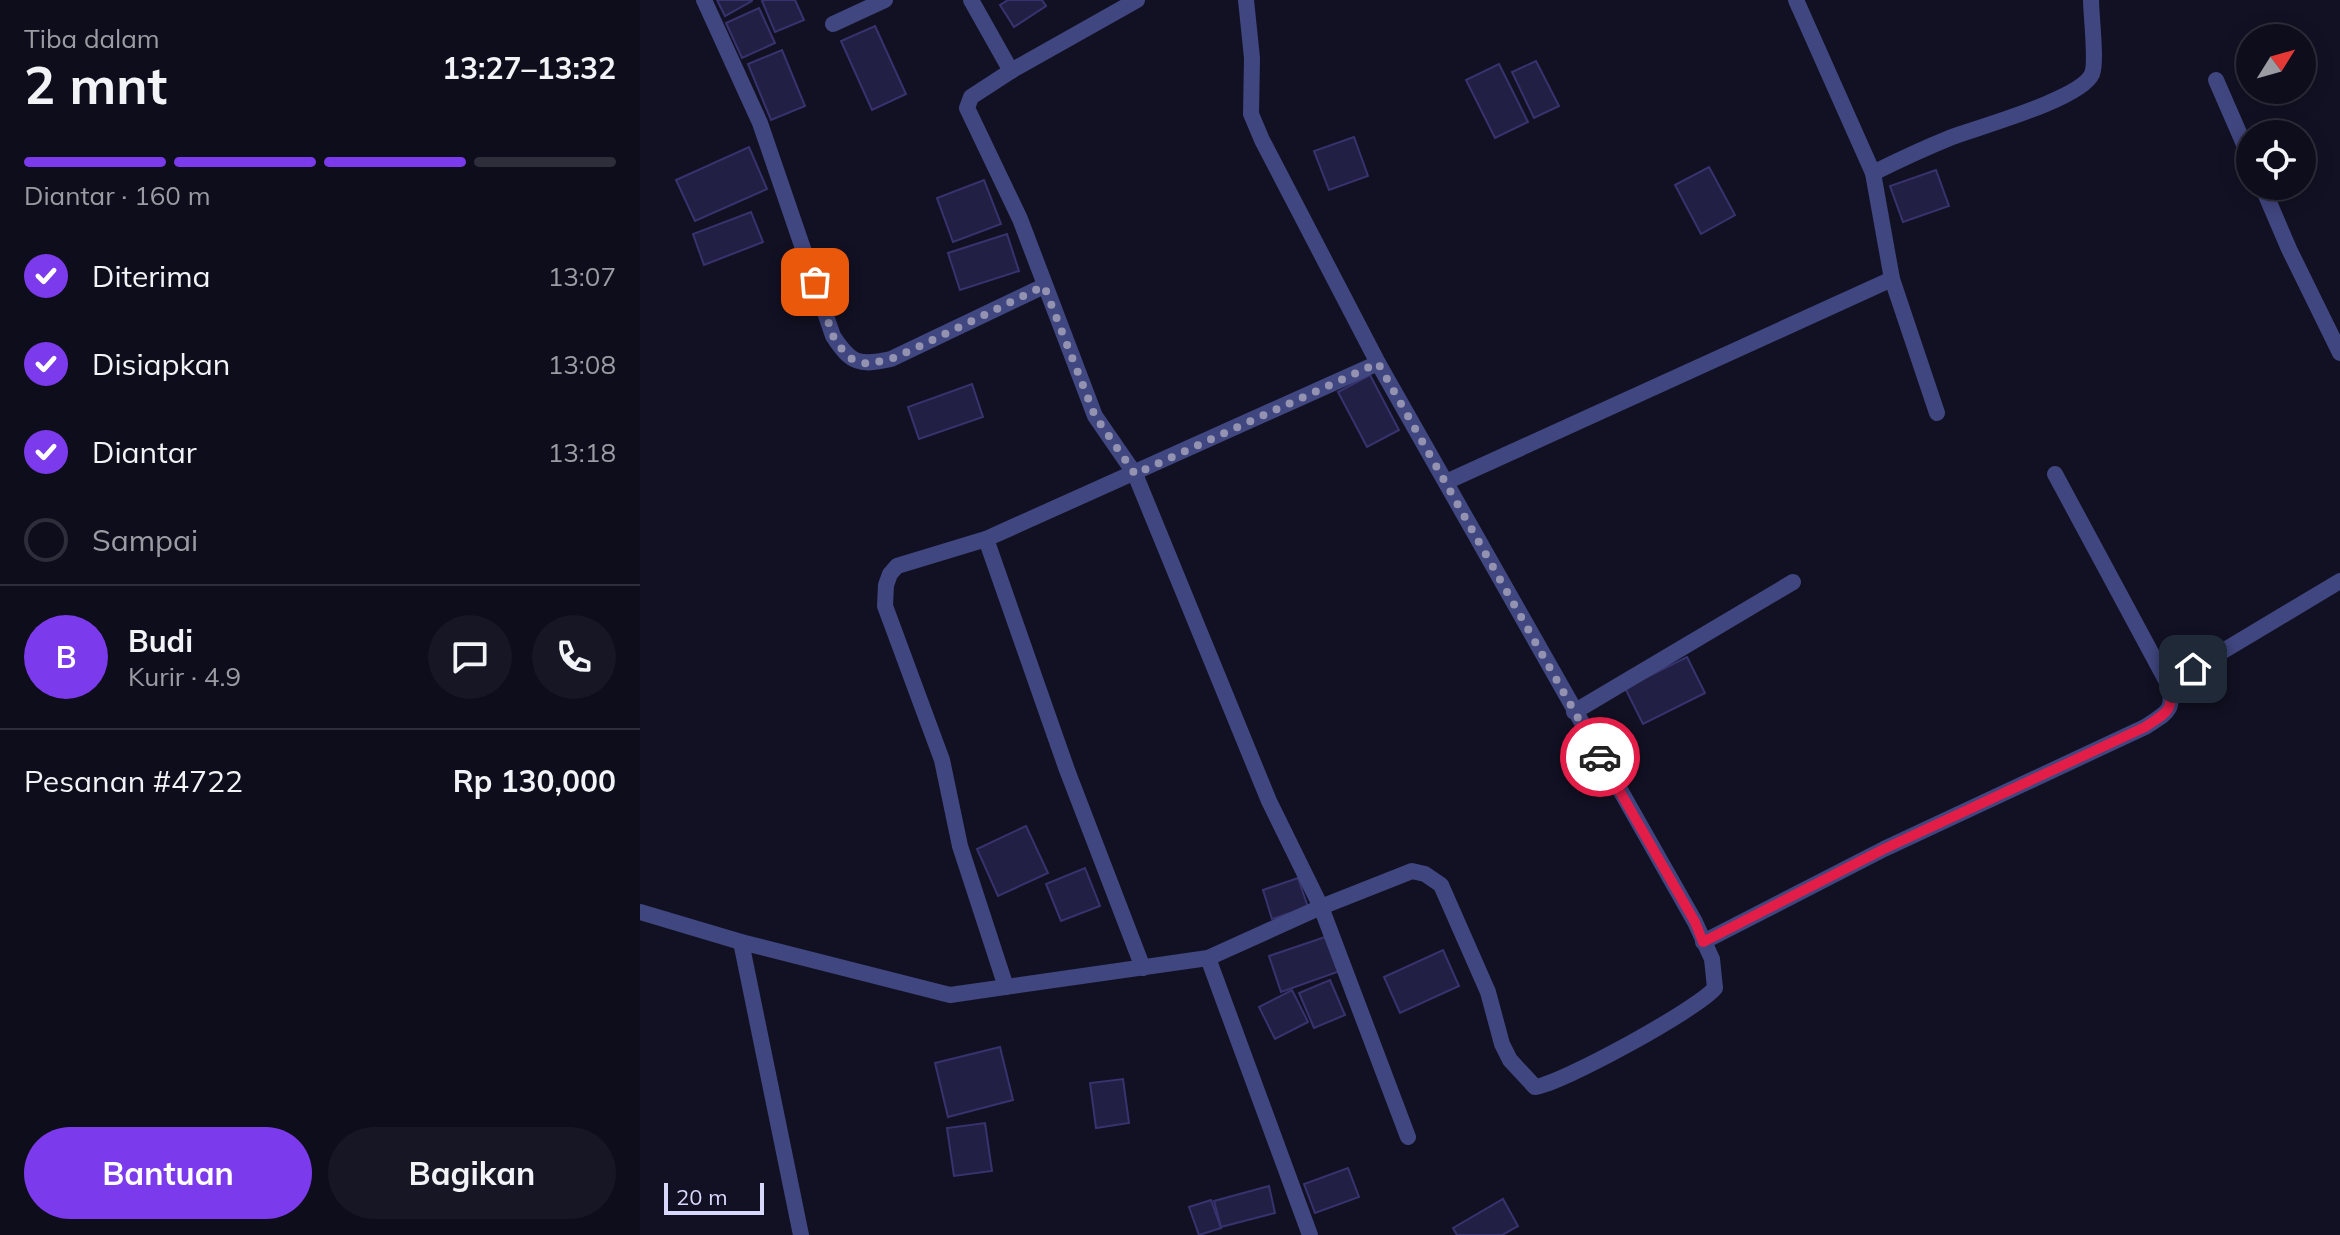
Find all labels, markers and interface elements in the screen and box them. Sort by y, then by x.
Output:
text: Tiba dalam [24,22,160,55]
north arrow [2236,24,2316,104]
map controls [2236,24,2316,200]
text: 13:27–13:32 [442,49,616,87]
text: 2 mnt [24,52,167,117]
button: locate [2236,120,2316,200]
text: Diantar · 160 m [24,179,211,212]
pin [781,248,849,316]
icon: check [24,254,68,298]
text: Diterima [92,257,211,295]
text: 13:07 [548,260,616,293]
icon: bag [793,260,837,304]
icon: check [24,342,68,386]
text: Disiapkan [92,345,230,383]
text: 13:08 [548,348,616,381]
icon: check [24,430,68,474]
text: Diantar [92,433,197,471]
text: 13:18 [548,436,616,469]
text: Sampai [92,521,198,559]
button: chat [428,615,512,699]
button: phone [532,615,616,699]
text: Budi [128,622,193,660]
pin [2159,635,2227,703]
text: B [56,638,76,676]
icon: home [2171,647,2215,691]
text: Kurir · 4.9 [128,660,241,693]
courier [1560,717,1640,797]
icon: car [1578,735,1622,779]
text: Pesanan #4722 [24,762,243,800]
text: Rp 130,000 [453,762,616,800]
button: Bantuan [24,1127,312,1219]
button: Bagikan [328,1127,616,1219]
scale bar [664,1179,764,1215]
text: 20 m [676,1183,727,1211]

